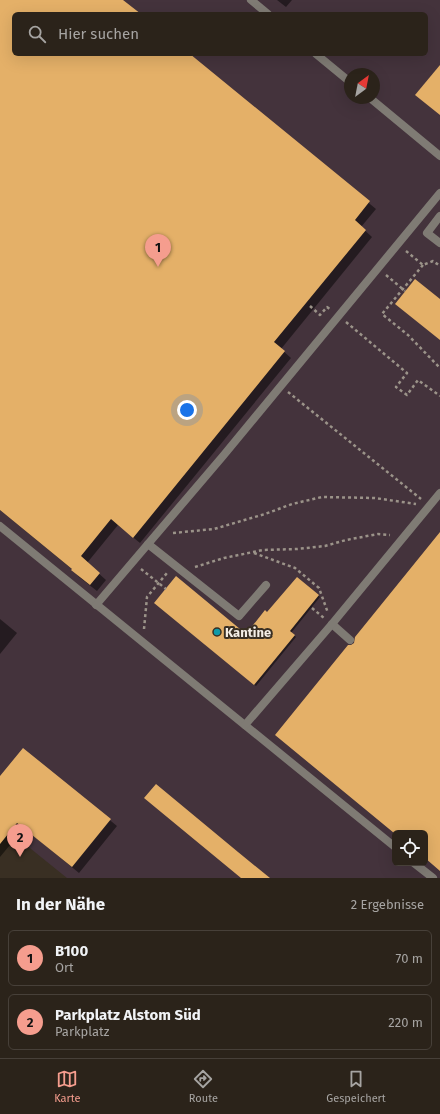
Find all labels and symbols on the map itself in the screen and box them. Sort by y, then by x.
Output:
north arrow [344,68,380,104]
pin: 1 [145,234,171,267]
your location [177,400,197,420]
place label: Kantine [225,625,271,640]
marker: Kantine [212,627,222,637]
pin: 2 [7,824,33,857]

